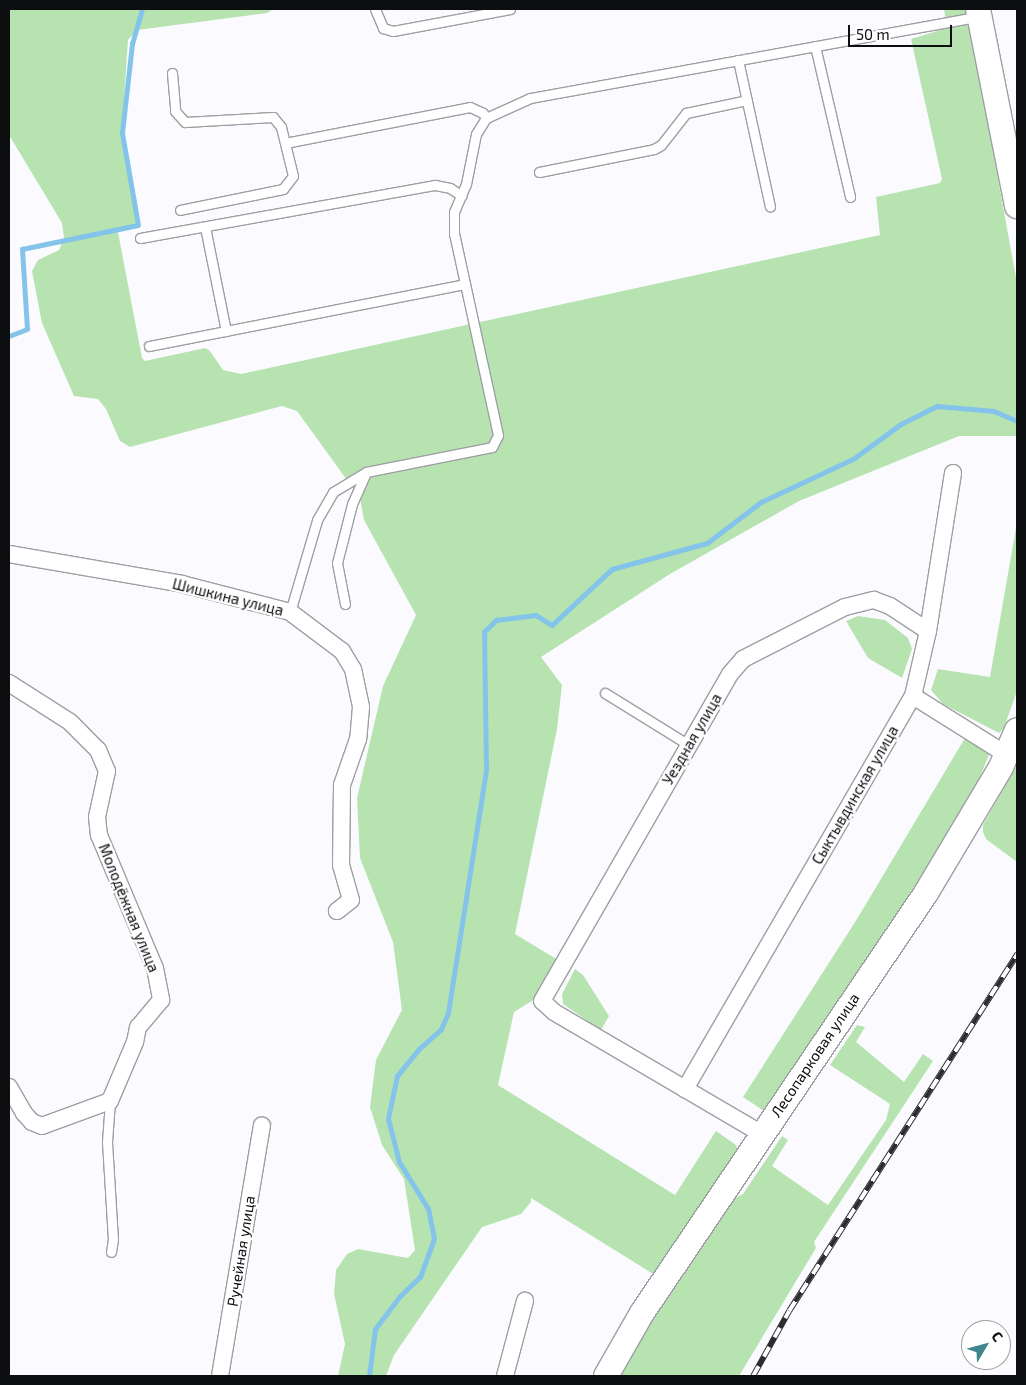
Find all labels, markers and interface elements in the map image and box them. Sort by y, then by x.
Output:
scale bar [851,15,955,47]
text: 50 m [856,25,890,43]
street label: Шишкина улица [171,574,285,620]
street label: Уездная улица [659,690,725,788]
street label: Сыктывдинская улица [808,722,902,868]
street label: Молодёжная улица [95,841,163,975]
street label: Лесопарковая улица [767,990,863,1120]
street label: Ручейная улица [223,1194,259,1308]
north arrow [961,1320,1011,1370]
text: С [988,1328,1007,1345]

